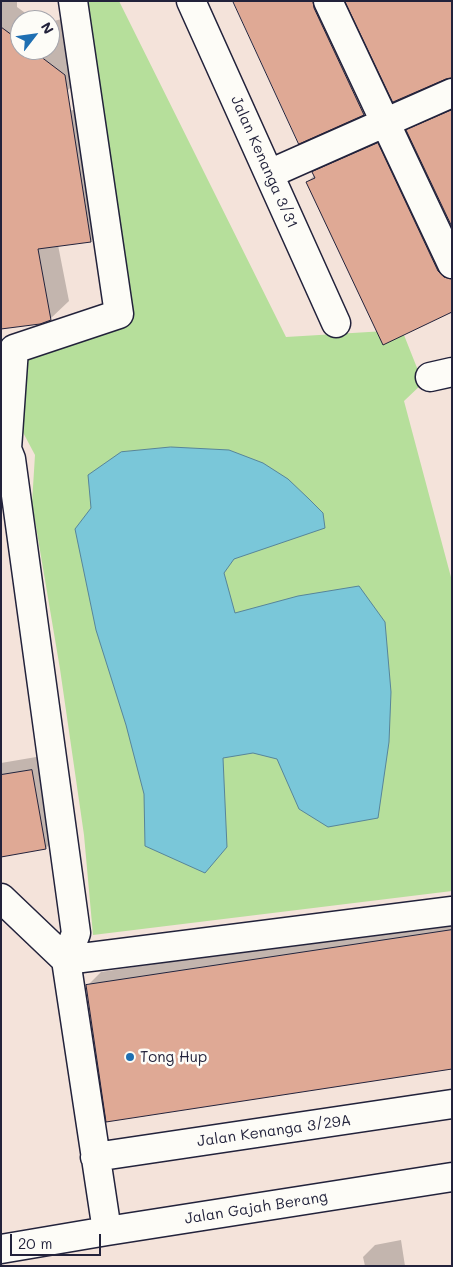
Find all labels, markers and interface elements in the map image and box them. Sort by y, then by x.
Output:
north arrow [10,10,60,60]
text: N [37,18,58,37]
street label: Jalan Kenanga 3/31 [227,93,301,231]
place label: Tong Hup [140,1048,207,1066]
marker: Tong Hup [124,1051,136,1063]
street label: Jalan Kenanga 3/29A [196,1111,352,1151]
street label: Jalan Gajah Berang [183,1188,329,1228]
scale bar [12,1224,104,1256]
text: 20 m [18,1233,52,1253]

